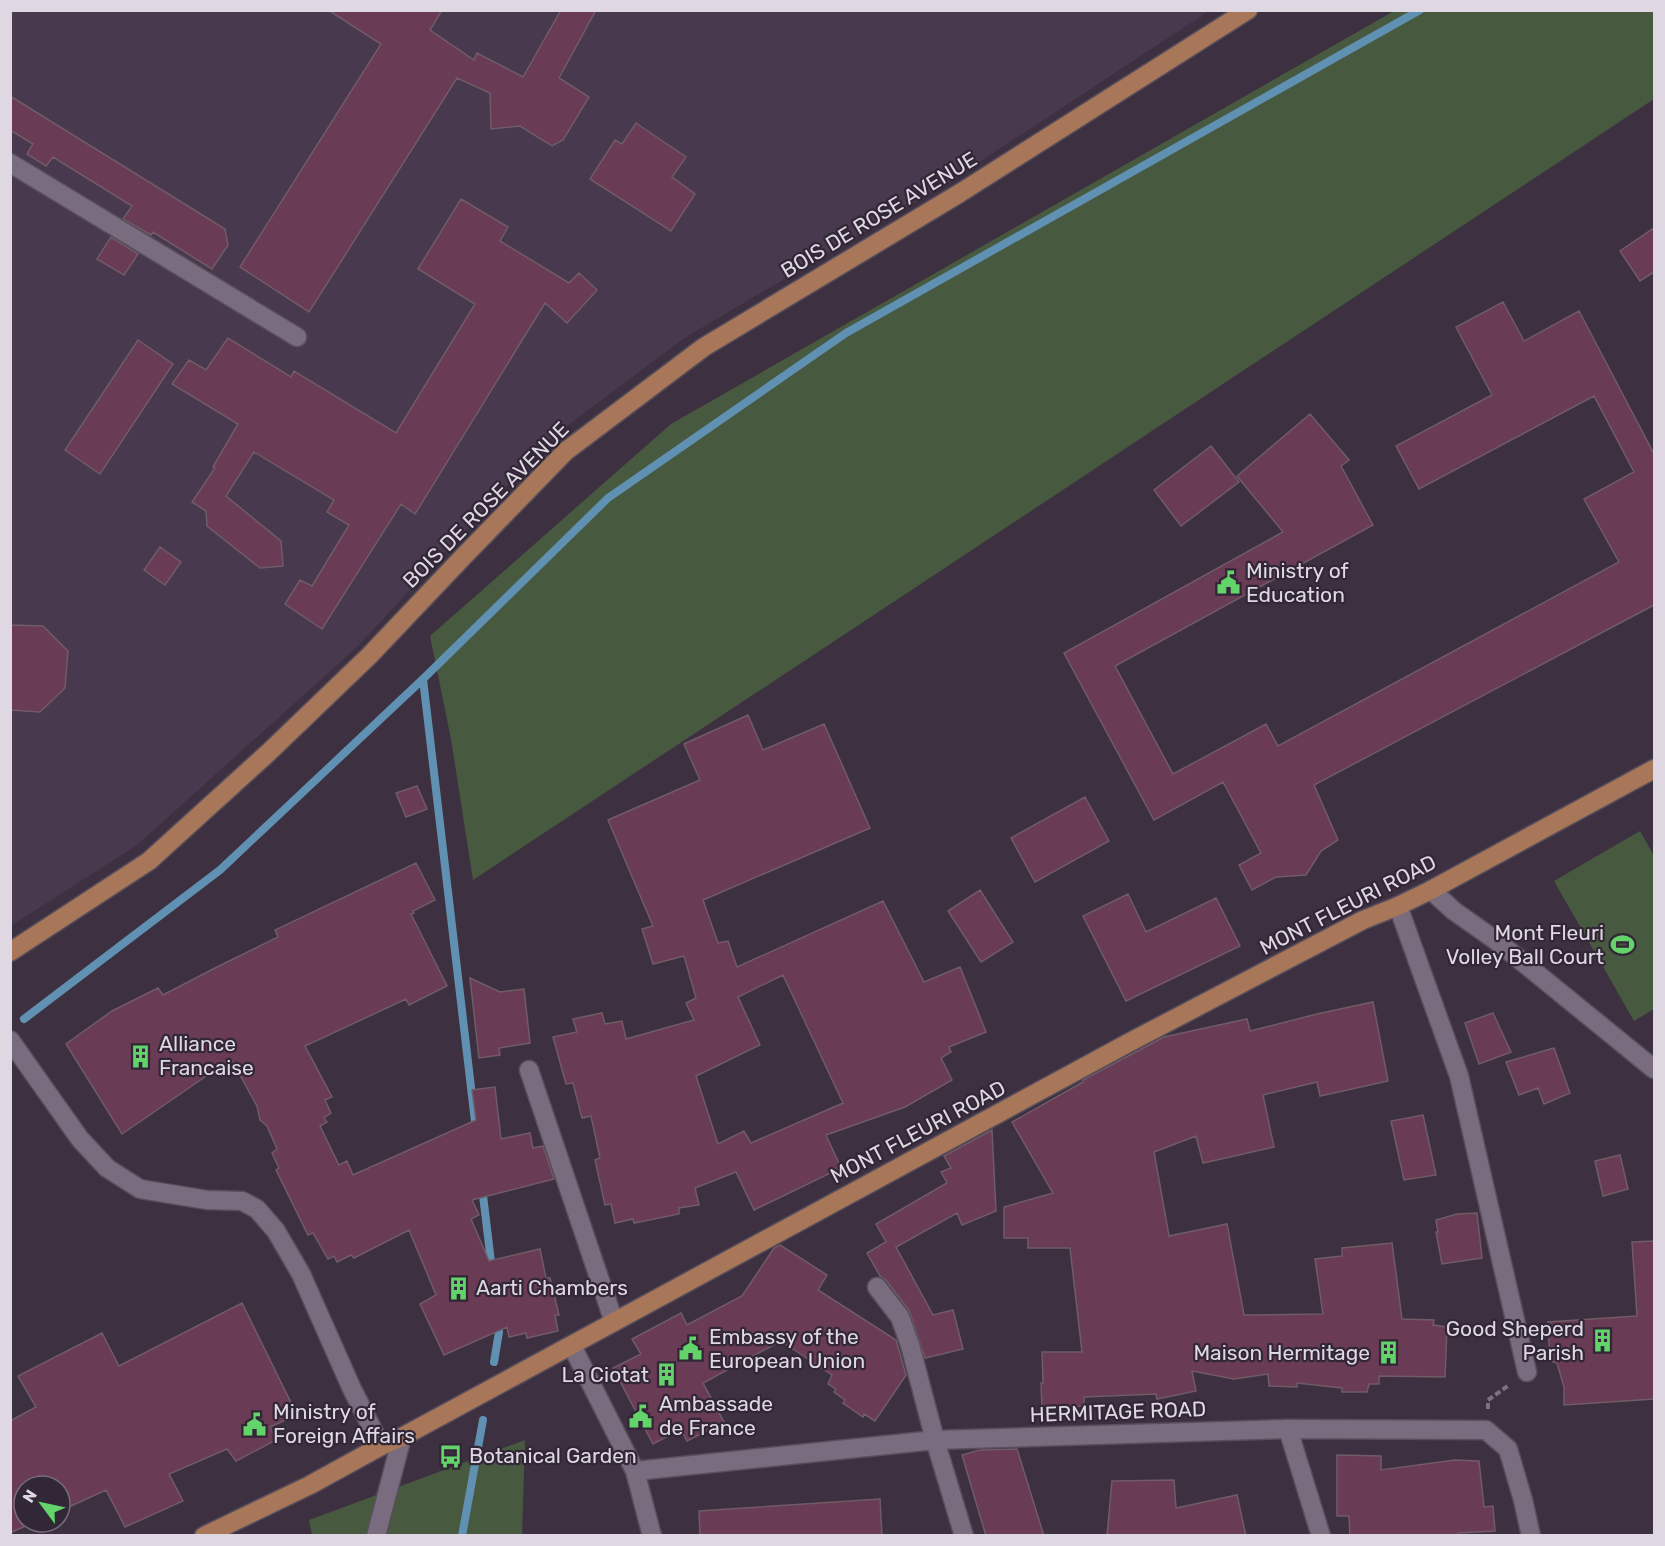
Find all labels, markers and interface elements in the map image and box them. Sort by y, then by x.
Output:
street label: BOIS DE ROSE AVENUE [776,146,981,283]
street label: BOIS DE ROSE AVENUE [397,416,574,593]
place label: Ministry of Education [1246,558,1349,607]
public building icon: Ministry of Education [1215,570,1241,596]
street label: MONT FLEURI ROAD [1255,849,1440,960]
place label: Mont Fleuri Volley Ball Court [1446,920,1604,969]
sports icon: Mont Fleuri Volley Ball Court [1609,932,1635,958]
place label: Alliance Francaise [159,1031,254,1080]
building icon: Alliance Francaise [128,1043,154,1069]
street label: MONT FLEURI ROAD [826,1075,1010,1188]
building icon: Aarti Chambers [445,1275,471,1301]
place label: Aarti Chambers [476,1275,628,1300]
place label: Good Sheperd Parish [1446,1316,1584,1365]
place label: Embassy of the European Union [709,1324,865,1373]
building icon: Good Sheperd Parish [1589,1328,1615,1354]
public building icon: Embassy of the European Union [678,1336,704,1362]
place label: Maison Hermitage [1193,1340,1370,1365]
building icon: Maison Hermitage [1375,1340,1401,1366]
place label: La Ciotat [562,1362,649,1387]
building icon: La Ciotat [654,1362,680,1388]
place label: Ambassade de France [659,1391,773,1440]
street label: HERMITAGE ROAD [1029,1396,1207,1427]
place label: Ministry of Foreign Affairs [273,1399,415,1448]
public building icon: Ambassade de France [628,1403,654,1429]
public building icon: Ministry of Foreign Affairs [242,1411,268,1437]
bus stop icon: Botanical Garden [438,1443,464,1469]
place label: Botanical Garden [469,1443,637,1468]
north arrow [12,1474,72,1534]
text: N [19,1486,41,1506]

